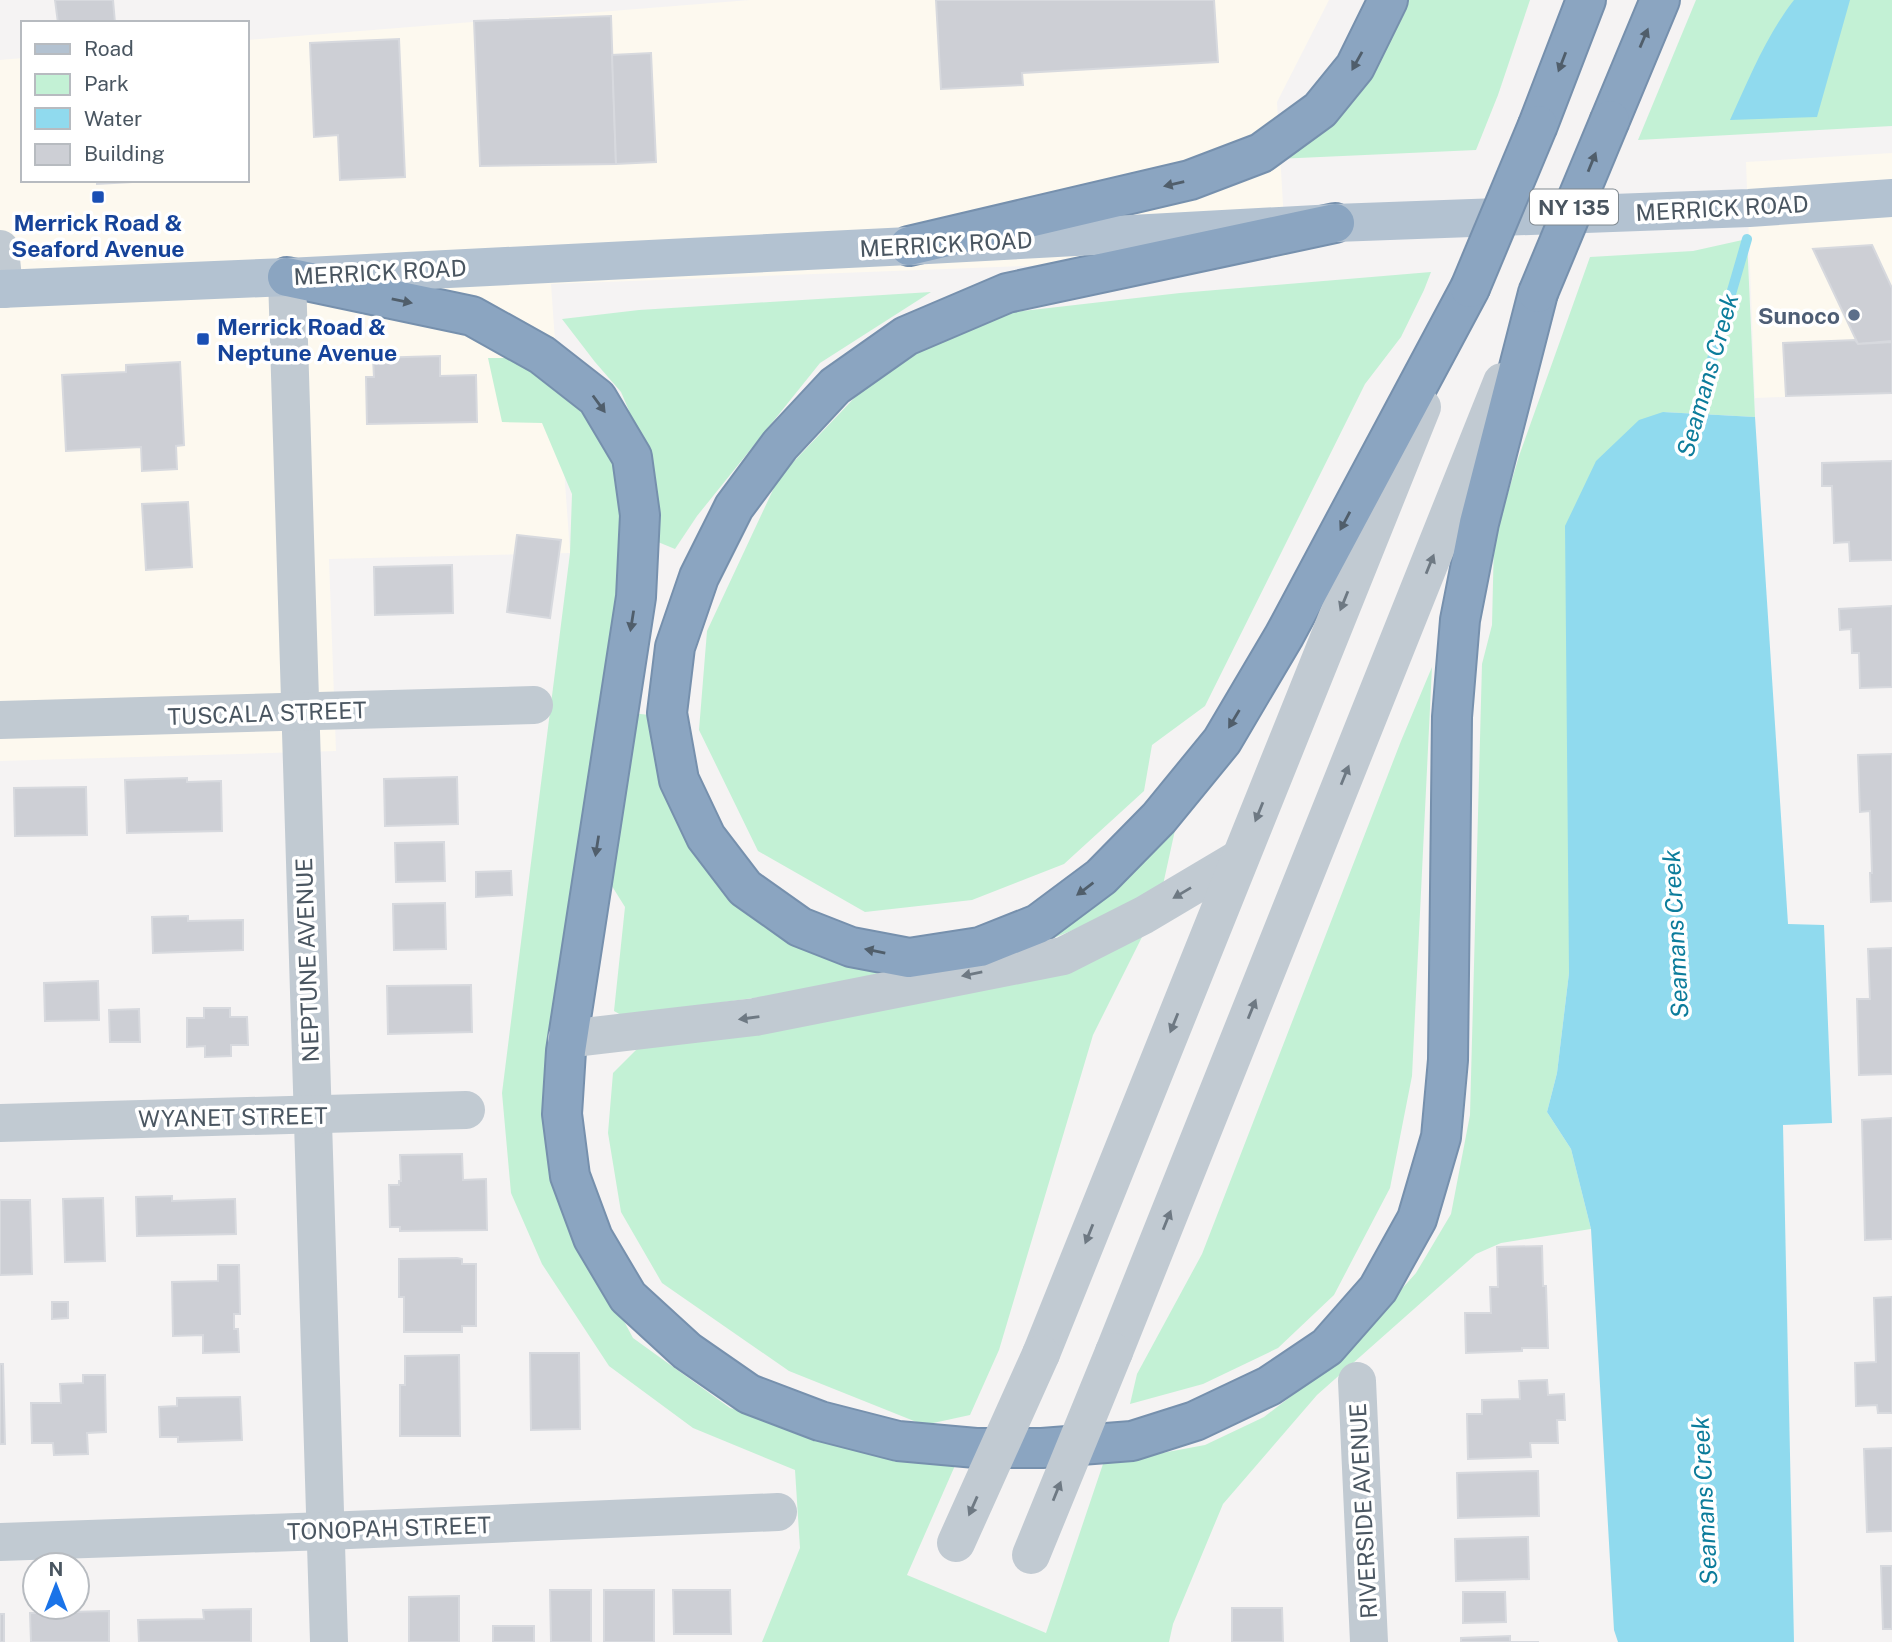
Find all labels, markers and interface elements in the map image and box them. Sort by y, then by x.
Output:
legend [21,21,248,182]
one-way arrow [1639,27,1650,48]
text: Road [84,36,134,61]
one-way arrow [1351,51,1363,70]
one-way arrow [1556,52,1567,73]
text: Park [84,71,129,96]
text: Water [84,106,142,131]
text: Building [84,141,165,166]
one-way arrow [1587,151,1598,172]
one-way arrow [1163,179,1185,190]
marker: Merrick Road & Seaford Avenue [90,189,106,205]
road number: NY 135 [1530,190,1618,224]
street label: MERRICK ROAD [1635,190,1809,226]
place label: Merrick Road & Seaford Avenue [11,209,185,262]
street label: MERRICK ROAD [859,226,1033,262]
street label: MERRICK ROAD [293,254,467,290]
water label: Seamans Creek [1670,290,1744,460]
one-way arrow [391,296,413,307]
place label: Sunoco [1758,302,1840,329]
marker: Sunoco [1846,307,1862,323]
place label: Merrick Road & Neptune Avenue [217,313,397,366]
marker: Merrick Road & Neptune Avenue [195,331,211,347]
one-way arrow [592,395,606,413]
one-way arrow [1340,511,1351,531]
one-way arrow [1424,553,1435,574]
one-way arrow [1338,591,1349,612]
one-way arrow [626,610,637,632]
street label: TUSCALA STREET [167,696,367,730]
one-way arrow [1228,710,1241,729]
one-way arrow [1340,765,1351,786]
one-way arrow [1253,802,1264,823]
one-way arrow [592,835,603,857]
water label: Seamans Creek [1657,849,1693,1019]
street label: NEPTUNE AVENUE [290,857,324,1063]
one-way arrow [1075,882,1094,896]
one-way arrow [1172,887,1191,899]
one-way arrow [864,946,886,957]
one-way arrow [961,969,983,980]
one-way arrow [1246,999,1257,1020]
one-way arrow [738,1013,760,1024]
one-way arrow [1168,1013,1179,1034]
street label: WYANET STREET [138,1102,328,1132]
one-way arrow [1162,1210,1173,1231]
one-way arrow [1083,1224,1094,1245]
street label: RIVERSIDE AVENUE [1344,1402,1382,1620]
water label: Seamans Creek [1686,1416,1722,1586]
one-way arrow [1052,1481,1063,1502]
one-way arrow [967,1496,979,1516]
street label: TONOPAH STREET [286,1511,492,1545]
north arrow [21,1551,91,1621]
text: N [49,1558,63,1580]

